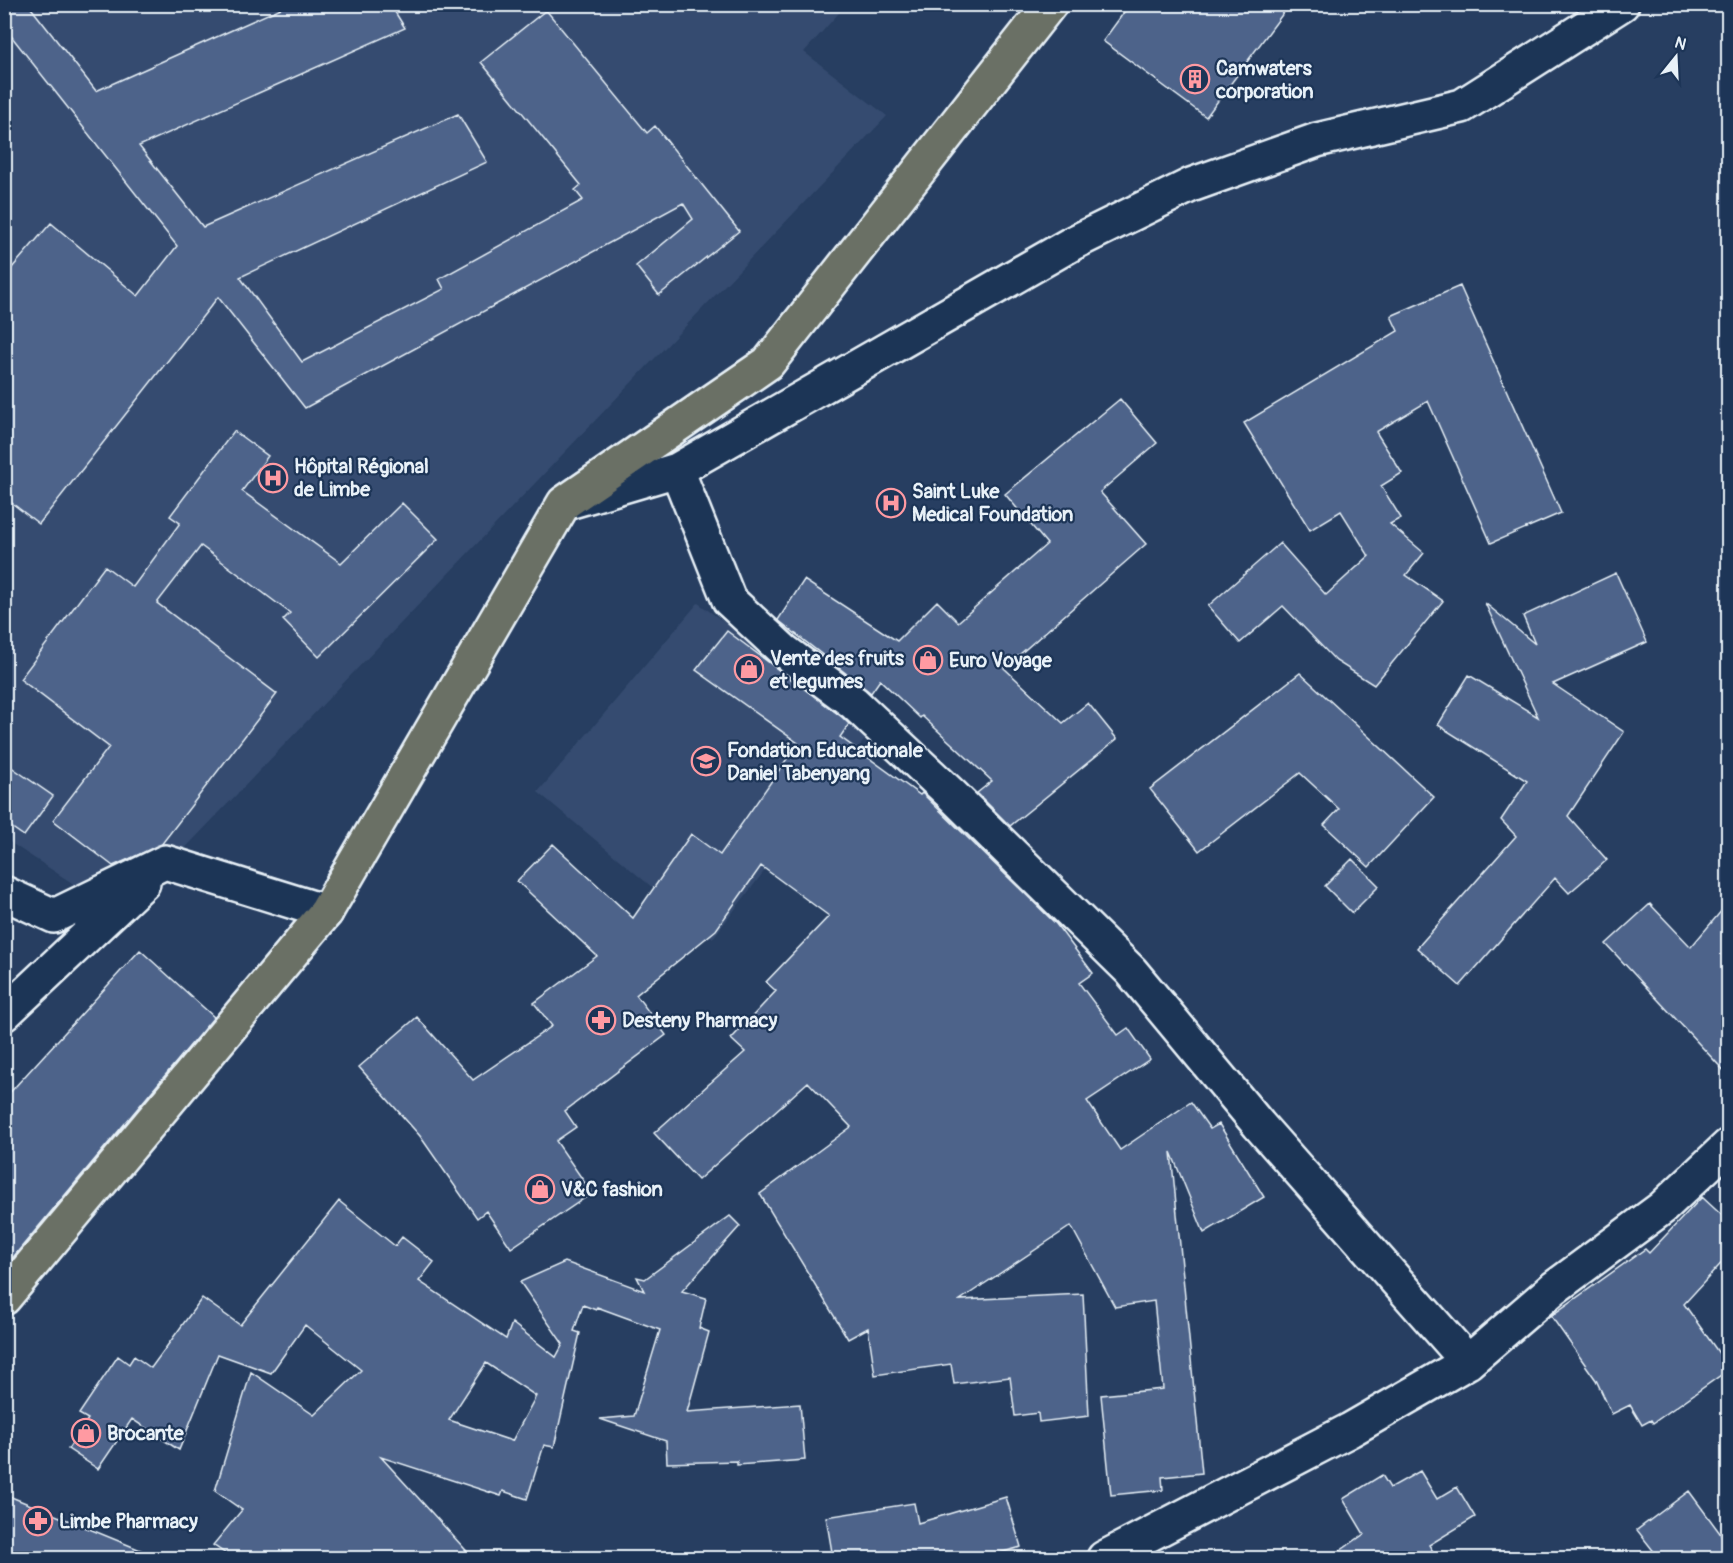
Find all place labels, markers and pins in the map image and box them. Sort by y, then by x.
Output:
place label: Camwaters corporation [1215,56,1314,104]
building icon: Camwaters corporation [1179,63,1211,95]
place label: Hôpital Régional de Limbe [294,454,429,502]
hospital icon: Hôpital Régional de Limbe [257,462,289,494]
place label: Saint Luke Medical Foundation [912,479,1073,527]
hospital icon: Saint Luke Medical Foundation [875,487,907,519]
shop icon: Euro Voyage [912,644,944,676]
place label: Vente des fruits et legumes [769,646,904,694]
place label: Euro Voyage [949,648,1053,673]
shop icon: Vente des fruits et legumes [733,653,765,685]
place label: Fondation Educationale Daniel Tabenyang [727,738,924,786]
school or university icon: Fondation Educationale Daniel Tabenyang [690,745,722,777]
pharmacy icon: Desteny Pharmacy [585,1004,617,1036]
place label: Desteny Pharmacy [622,1008,778,1033]
shop icon: V&C fashion [524,1173,556,1205]
place label: V&C fashion [561,1177,663,1202]
shop icon: Brocante [70,1417,102,1449]
place label: Brocante [107,1421,185,1446]
pharmacy icon: Limbe Pharmacy [22,1505,54,1537]
place label: Limbe Pharmacy [59,1509,198,1534]

